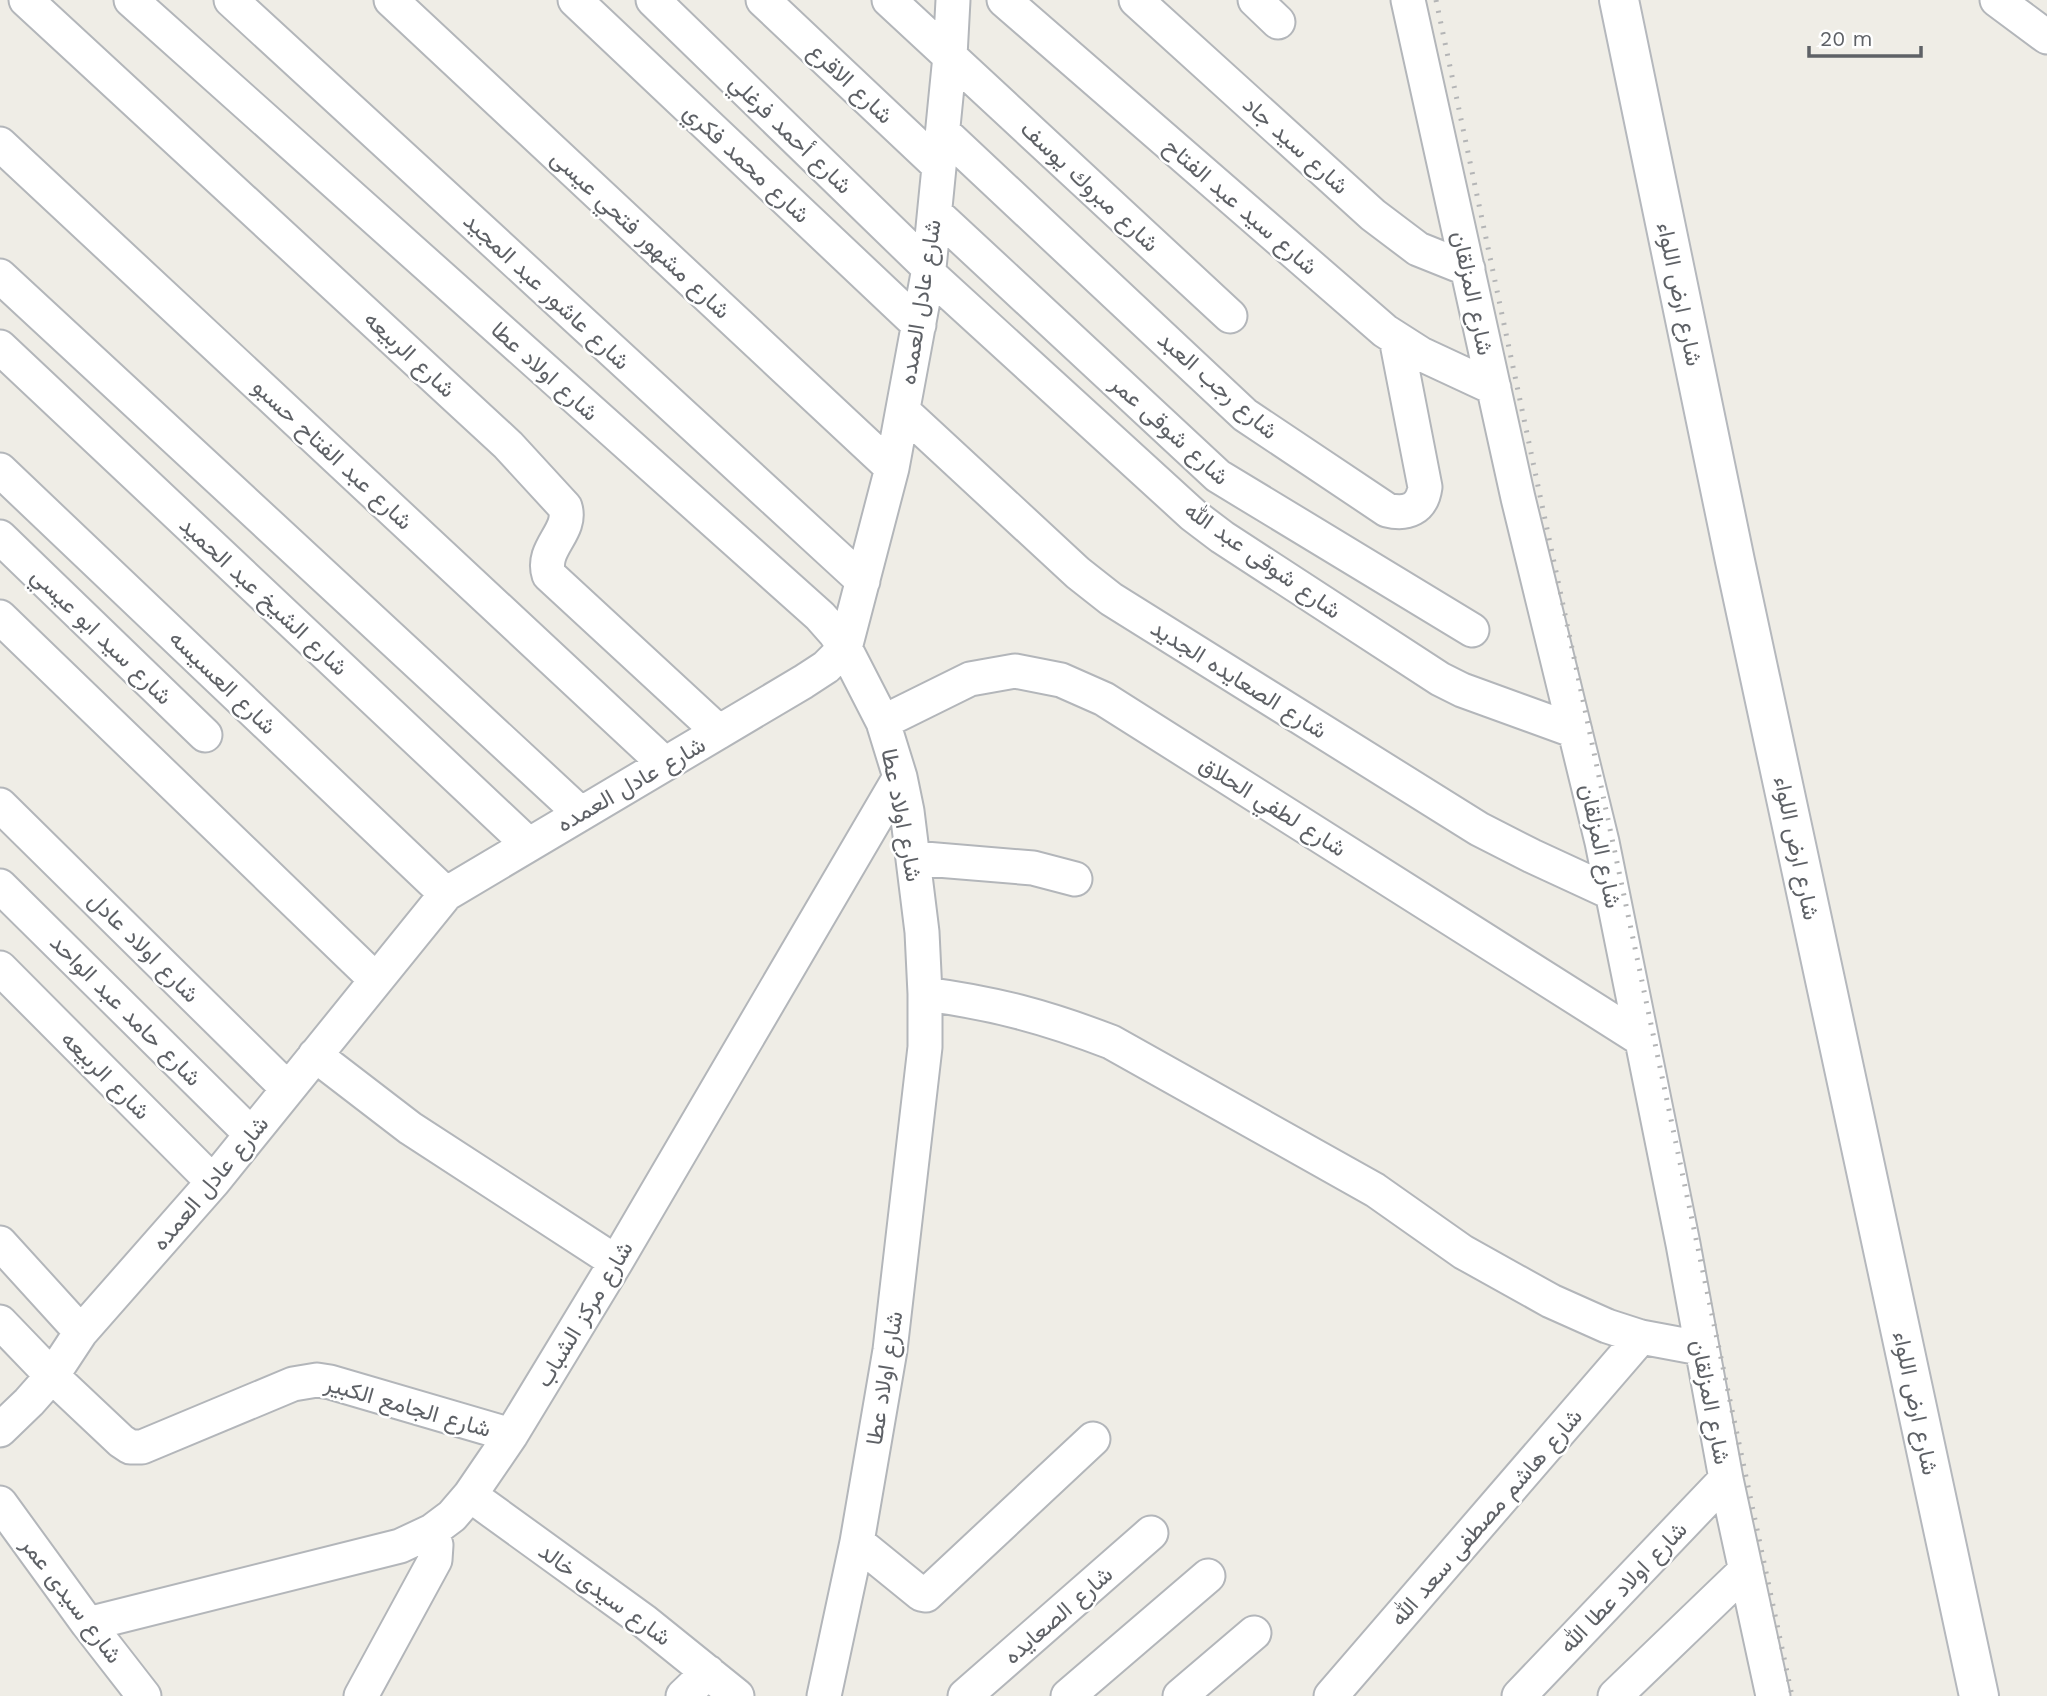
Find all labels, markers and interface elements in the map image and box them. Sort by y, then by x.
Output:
scale bar [1809,14,1921,58]
text: 20 m [1820,26,1872,51]
street label: شارع الاقرع [801,37,899,131]
street label: شارع أحمد فرغلي [720,69,858,203]
street label: شارع سيد جاد [1236,91,1354,201]
street label: شارع محمد فكري [675,98,815,232]
street label: شارع مبروك يوسف [1014,115,1164,259]
street label: شارع سيد عبد الفتاح [1157,132,1323,282]
street label: شارع مشهور فتحي عيسى [542,144,736,328]
street label: شارع عاشور عبد المجيد [457,207,635,377]
street label: شارع عادل العمده [894,218,949,387]
street label: شارع ارض اللواء [1649,220,1708,369]
street label: شارع المزلقان [1444,229,1499,358]
street label: شارع الربيعه [357,305,461,405]
street label: شارع اولاد عطا [484,316,604,428]
street label: شارع رجب العبد [1151,326,1283,446]
street label: شارع شوقى عمر [1103,370,1234,492]
street label: شارع عبد الفتاح حسبو [246,373,418,537]
street label: شارع شوقى عبد الله [1178,496,1346,626]
street label: شارع الشيخ عبد الحميد [173,511,353,683]
street label: شارع سيد ابو عيسي [22,562,178,714]
street label: شارع الصعايده الجديد [1145,614,1332,746]
street label: شارع العسيسه [162,625,282,742]
street label: شارع عادل العمده [552,731,711,840]
street label: شارع اولاد عطا [873,746,928,884]
street label: شارع لطفي الحلاق [1192,750,1351,867]
street label: شارع ارض اللواء [1766,774,1825,923]
street label: شارع المزلقان [1572,782,1627,911]
street label: شارع اولاد عادل [81,886,205,1010]
street label: شارع حامد عبد الواحد [43,929,207,1093]
street label: شارع الربيعه [54,1025,156,1127]
street label: شارع عادل العمده [146,1111,276,1257]
street label: شارع مركز الشباب [530,1236,640,1393]
street label: شارع اولاد عطا [861,1309,910,1447]
street label: شارع ارض اللواء [1885,1329,1944,1478]
street label: شارع المزلقان [1683,1338,1736,1467]
street label: شارع الجامع الكبير [320,1370,494,1445]
street label: شارع هاشم مصطفى سعد الله [1385,1403,1590,1633]
street label: شارع اولاد عطا الله [1554,1516,1694,1660]
street label: شارع سيدى عمر [13,1531,128,1670]
street label: شارع سيدى خالد [532,1537,676,1653]
street label: شارع الصعايده [998,1561,1119,1671]

